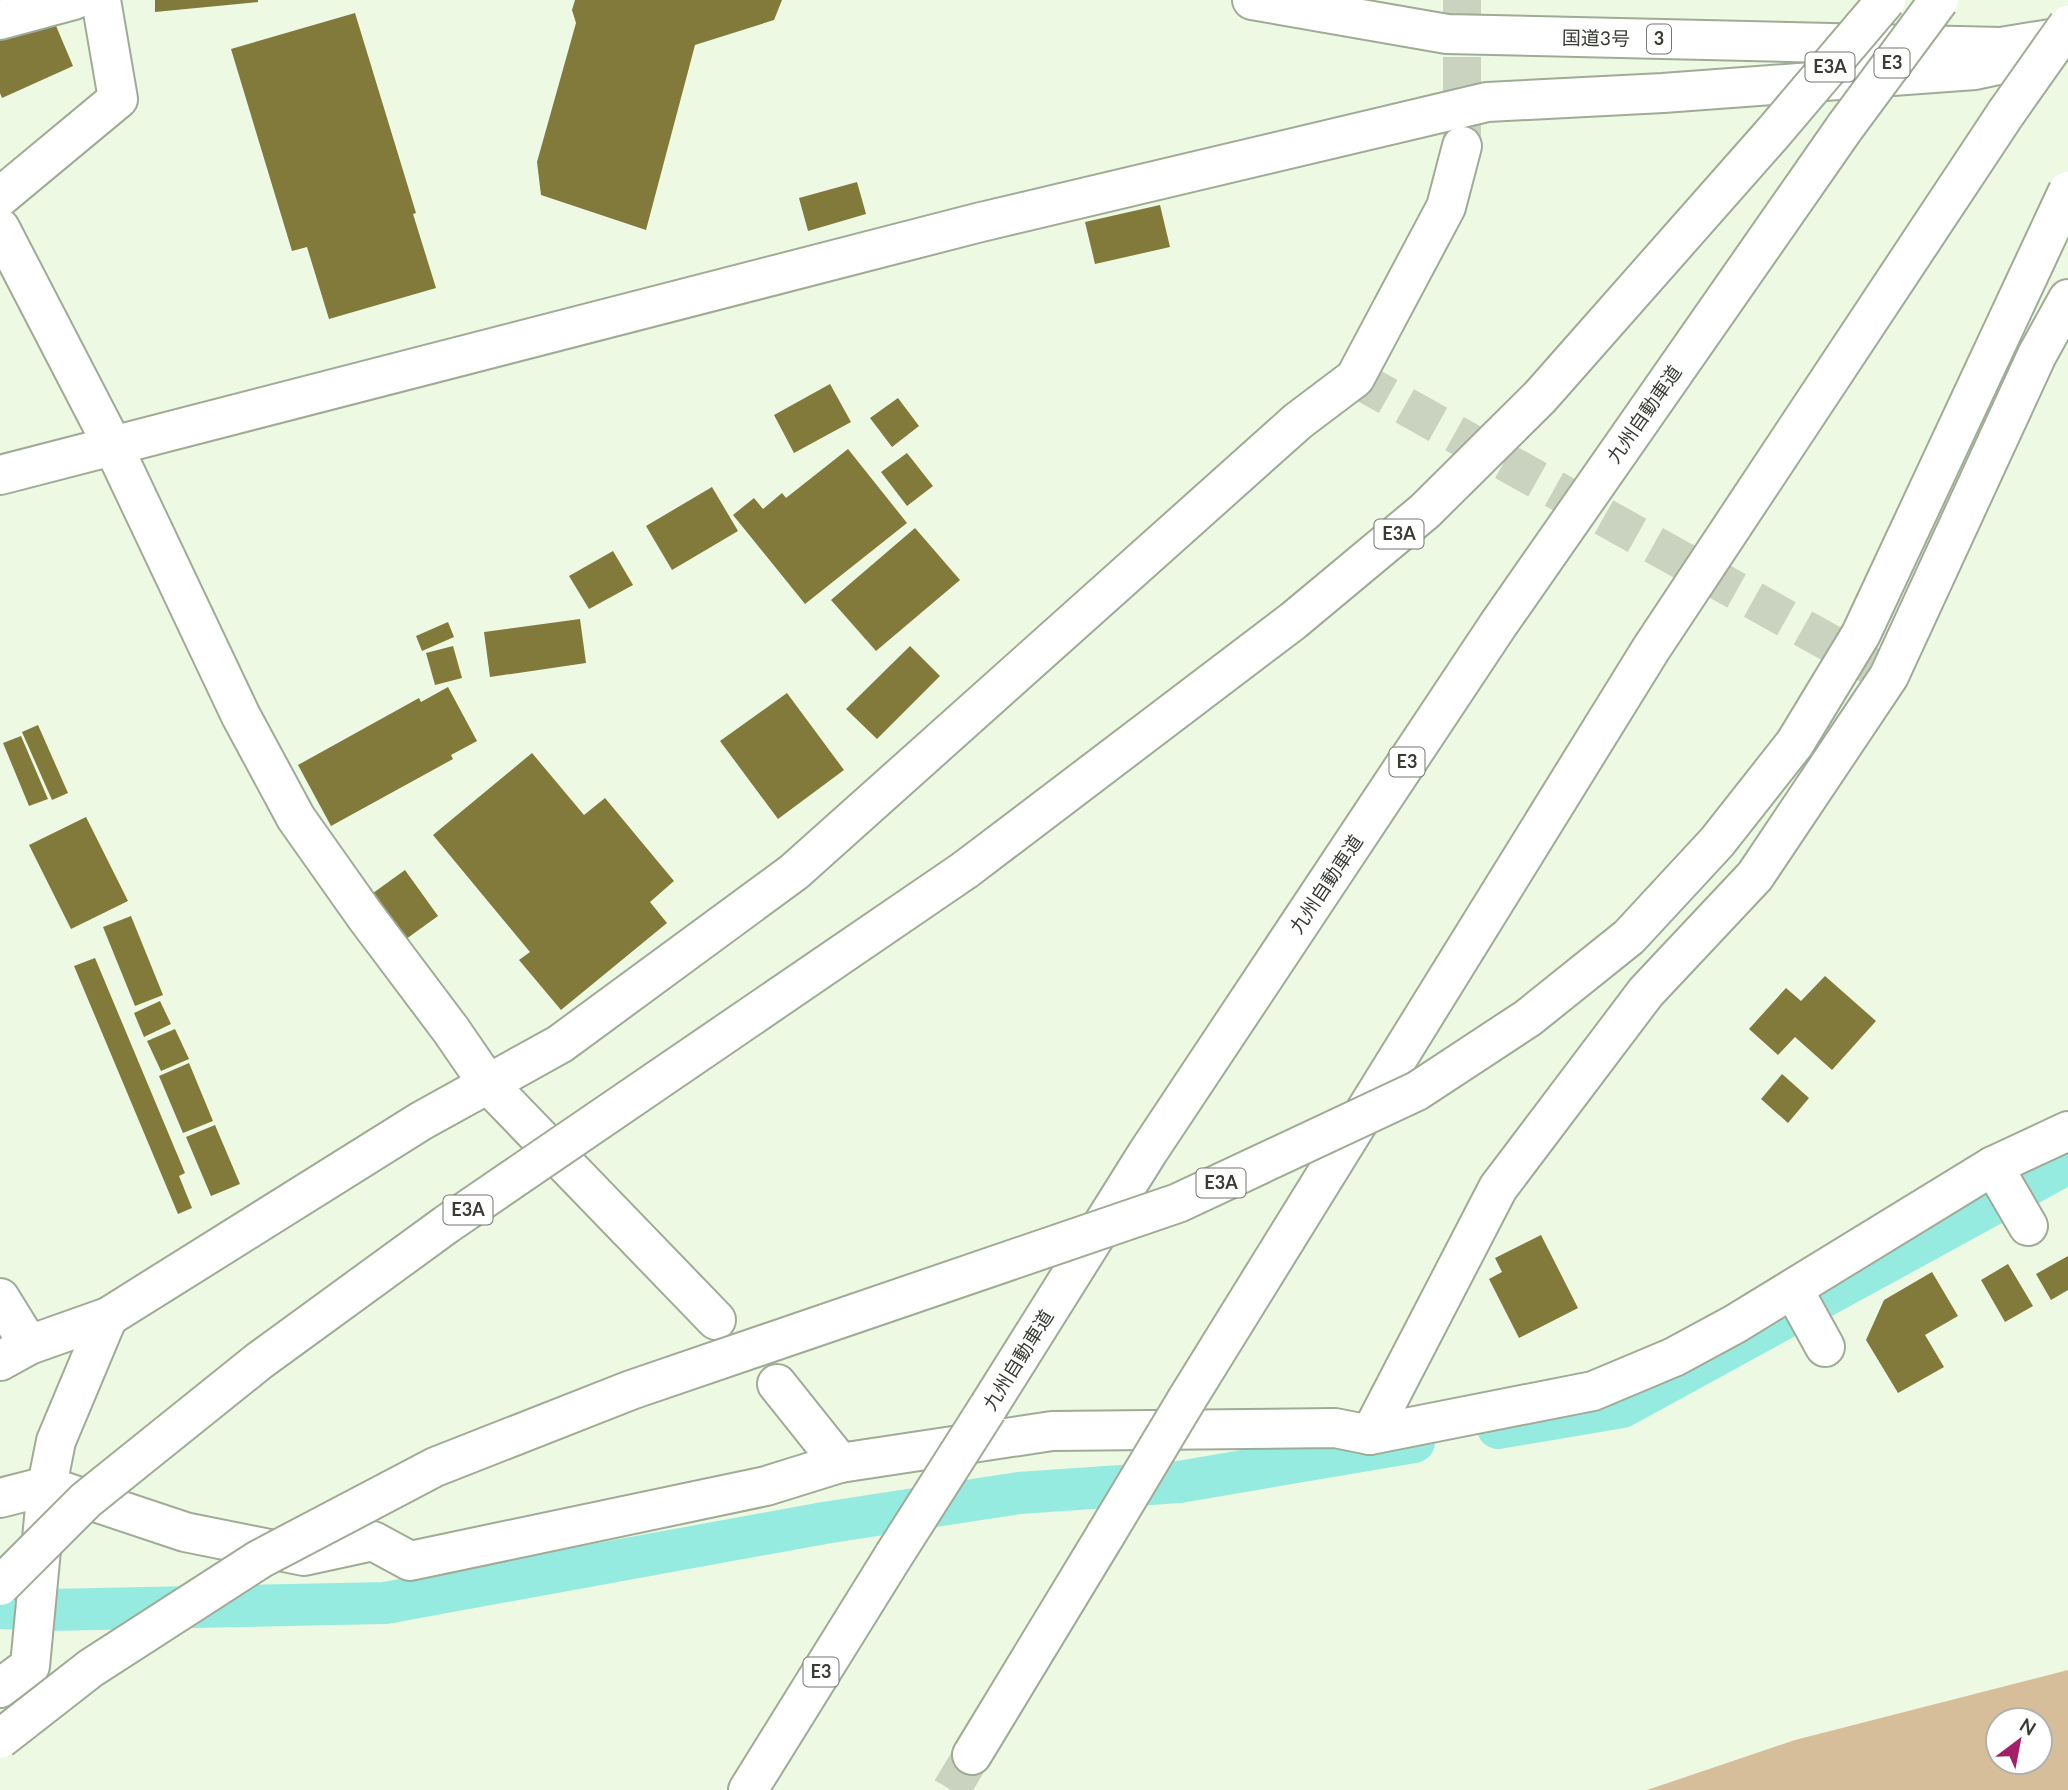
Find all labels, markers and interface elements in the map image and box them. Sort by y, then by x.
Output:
road number: 3 [1647,24,1671,54]
street label: 国道3号 [1562,25,1630,50]
road number: E3 [1874,48,1910,78]
road number: E3A [1806,52,1854,82]
street label: 九州自動車道 [1601,360,1686,467]
road number: E3A [1374,520,1424,548]
road number: E3 [1390,748,1424,776]
street label: 九州自動車道 [1284,830,1367,937]
road number: E3A [1196,1168,1246,1198]
road number: E3A [444,1196,492,1224]
street label: 九州自動車道 [978,1305,1058,1414]
road number: E3 [804,1658,838,1686]
north arrow [1984,1706,2054,1776]
text: N [2016,1713,2041,1740]

